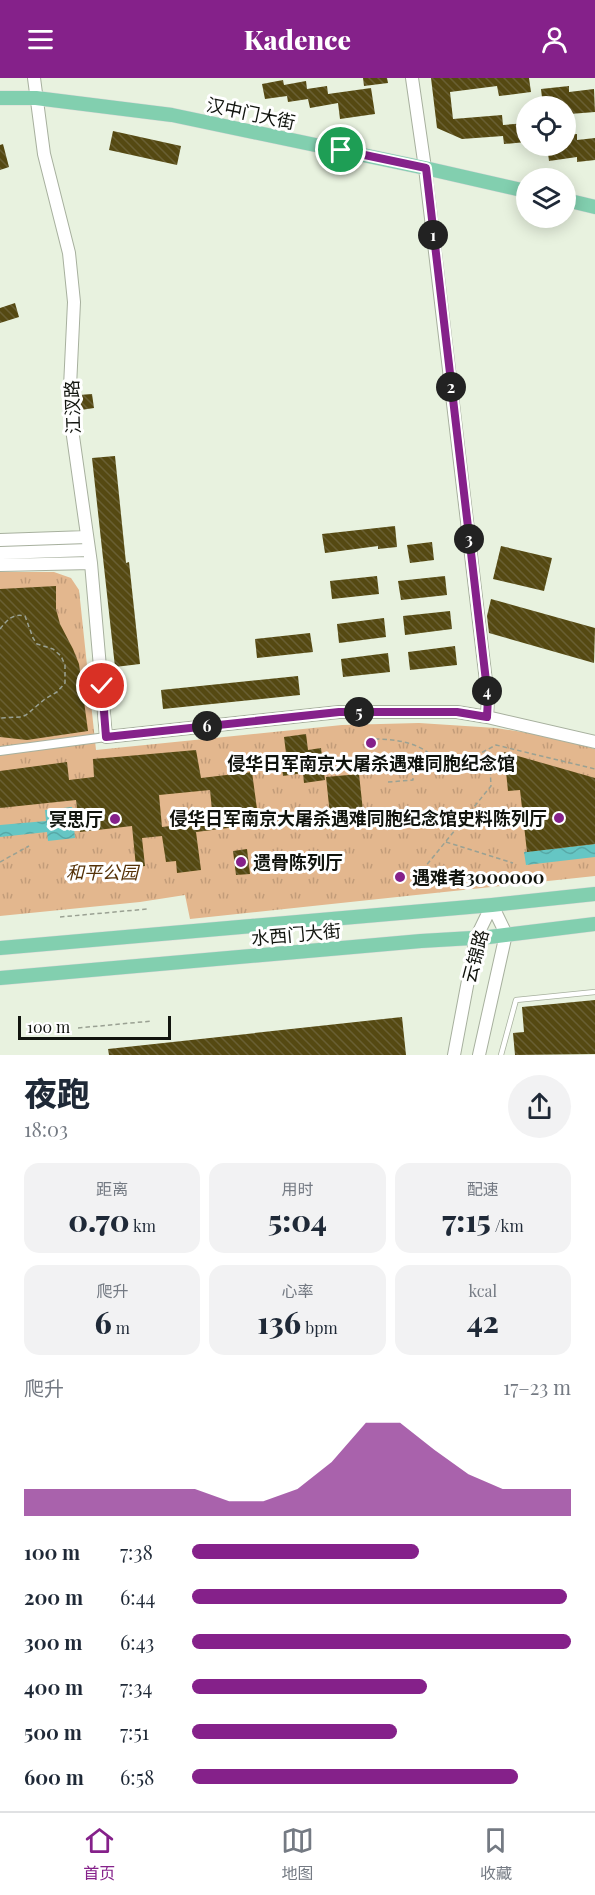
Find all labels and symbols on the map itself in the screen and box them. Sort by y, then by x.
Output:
street label: 汉中门大街 [204,92,298,134]
pin [315,124,366,175]
pin: 1 [418,220,448,250]
pin: 2 [436,372,466,402]
street label: 江汊路 [59,380,85,434]
pin: 3 [454,524,484,554]
pin [76,660,127,711]
pin: 4 [472,676,502,706]
pin: 5 [344,697,374,727]
pin: 6 [192,711,222,741]
marker: 侵华日军南京大屠杀遇难同胞纪念馆 [364,736,378,750]
place label: 侵华日军南京大屠杀遇难同胞纪念馆 [227,751,515,775]
place label: 侵华日军南京大屠杀遇难同胞纪念馆史料陈列厅 [169,806,547,830]
place label: 冥思厅 [49,807,103,831]
marker: 侵华日军南京大屠杀遇难同胞纪念馆史料陈列厅 [552,811,566,825]
marker: 冥思厅 [108,812,122,826]
place label: 遗骨陈列厅 [253,850,343,874]
marker: 遗骨陈列厅 [234,855,248,869]
park label: 和平公园 [66,860,141,884]
place label: 遇难者3000000 [412,865,544,889]
marker: 遇难者3000000 [393,870,407,884]
street label: 水西门大街 [250,918,342,950]
street label: 云锦路 [456,927,494,985]
scale bar [18,1013,171,1040]

